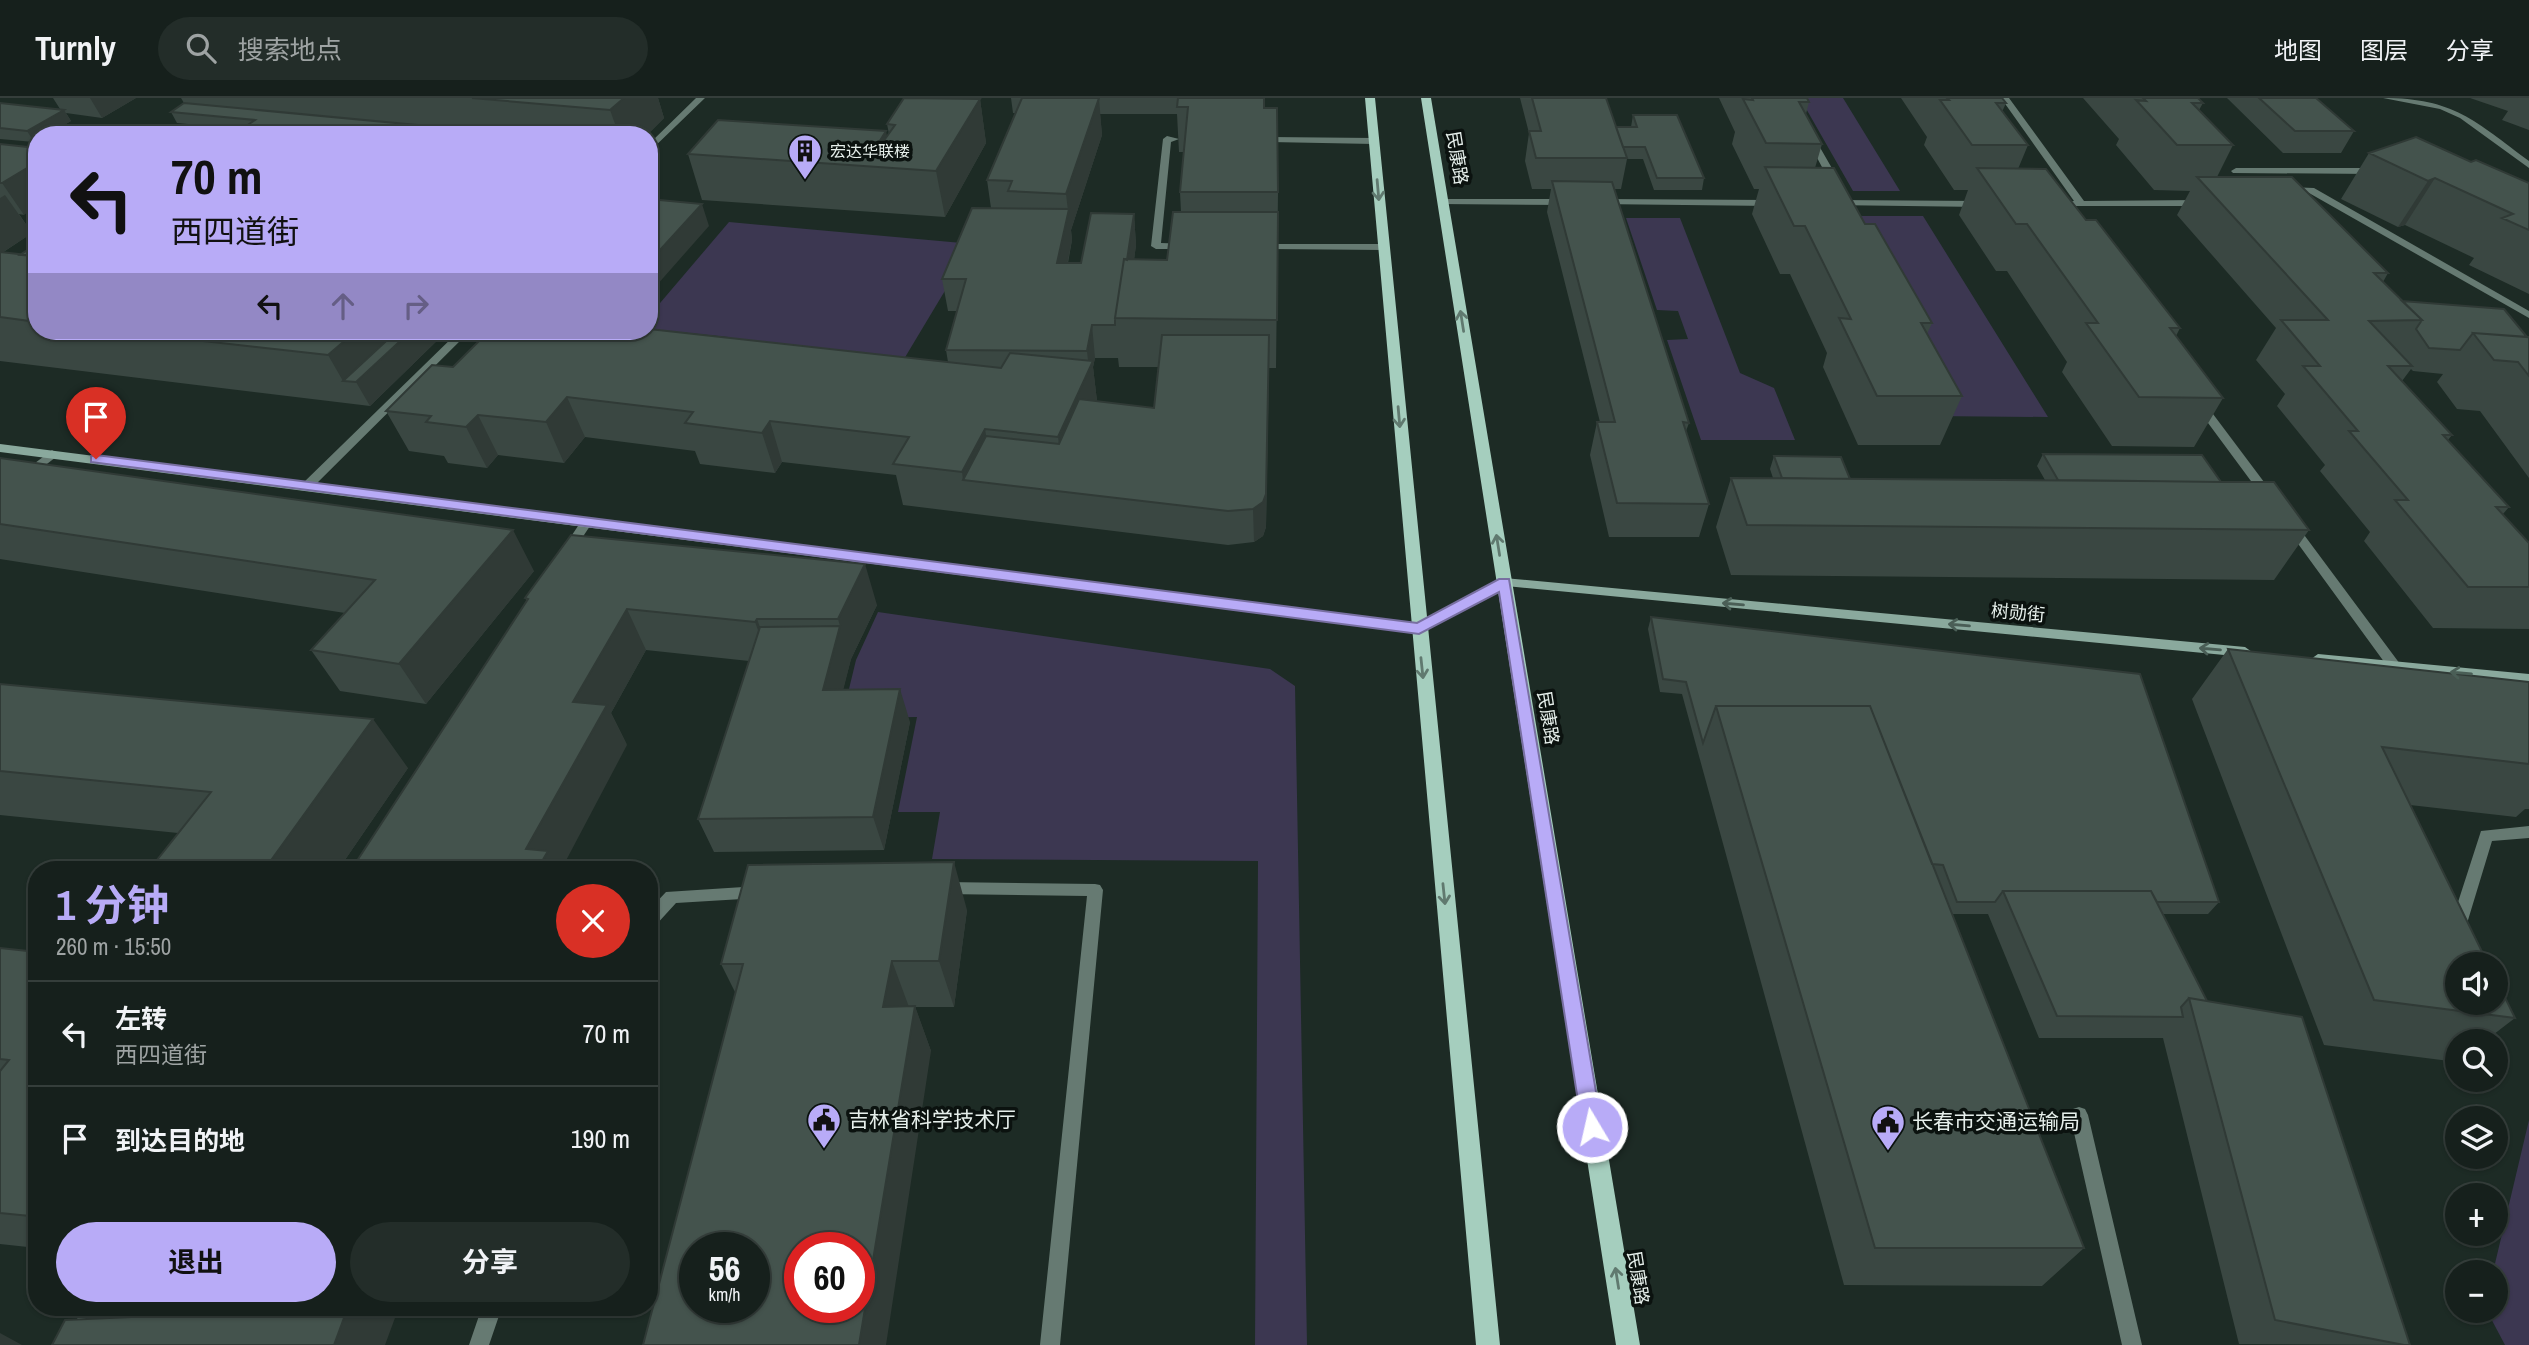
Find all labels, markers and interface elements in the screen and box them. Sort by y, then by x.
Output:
search box [158,17,648,80]
text: Turnly [35,26,116,70]
icon: search [182,29,220,67]
text: 搜索地点 [238,32,342,67]
text: 地图 [2274,34,2322,66]
text: 图层 [2360,34,2408,66]
text: 分享 [2446,34,2494,66]
street label: 民康路 [1441,129,1474,187]
building icon: 宏达华联楼 [786,132,824,181]
place label: 宏达华联楼 [830,140,910,162]
text: 70 m [171,143,263,209]
icon: left [56,154,147,245]
one-way arrow [1372,179,1385,201]
text: 西四道街 [171,210,299,253]
icon: left [251,287,289,325]
icon: ahead [324,287,362,325]
icon: right [397,287,435,325]
one-way arrow [1455,310,1468,332]
pin [66,387,126,459]
icon: arrive [77,398,115,436]
one-way arrow [1393,405,1406,428]
one-way arrow [1491,534,1504,557]
one-way arrow [1722,597,1745,610]
street label: 树勋街 [1990,598,2046,627]
one-way arrow [1948,619,1971,632]
one-way arrow [2199,642,2222,655]
one-way arrow [1416,656,1429,679]
one-way arrow [2450,666,2473,679]
street label: 民康路 [1532,689,1565,747]
text: 1 分钟 [56,877,169,933]
one-way arrow [1438,882,1451,905]
button: close [556,884,630,958]
text: 260 m · 15:50 [56,931,171,962]
map controls [2445,952,2508,1323]
button: sound [2445,952,2508,1015]
text: 左转 [115,1001,167,1036]
icon: left [56,1015,94,1053]
text: 70 m [583,1016,630,1051]
button: search [2445,1029,2508,1092]
text: 西四道街 [115,1039,207,1070]
position arrow [1555,1090,1629,1164]
public building icon: 吉林省科学技术厅 [805,1101,843,1150]
public building icon: 长春市交通运输局 [1869,1103,1907,1152]
place label: 吉林省科学技术厅 [848,1105,1016,1134]
button: layers [2445,1106,2508,1169]
place label: 长春市交通运输局 [1912,1107,2080,1136]
icon: arrive [56,1120,94,1158]
text: 190 m [571,1121,630,1156]
text: 到达目的地 [115,1123,245,1158]
button: + [2445,1183,2508,1246]
button: 退出 [56,1222,336,1302]
button: 分享 [350,1222,630,1302]
speed limit sign: 60 [784,1232,875,1323]
text: 56 [709,1245,740,1292]
street label: 民康路 [1622,1249,1655,1307]
button: − [2445,1260,2508,1323]
one-way arrow [1610,1267,1623,1290]
text: km/h [709,1282,741,1307]

